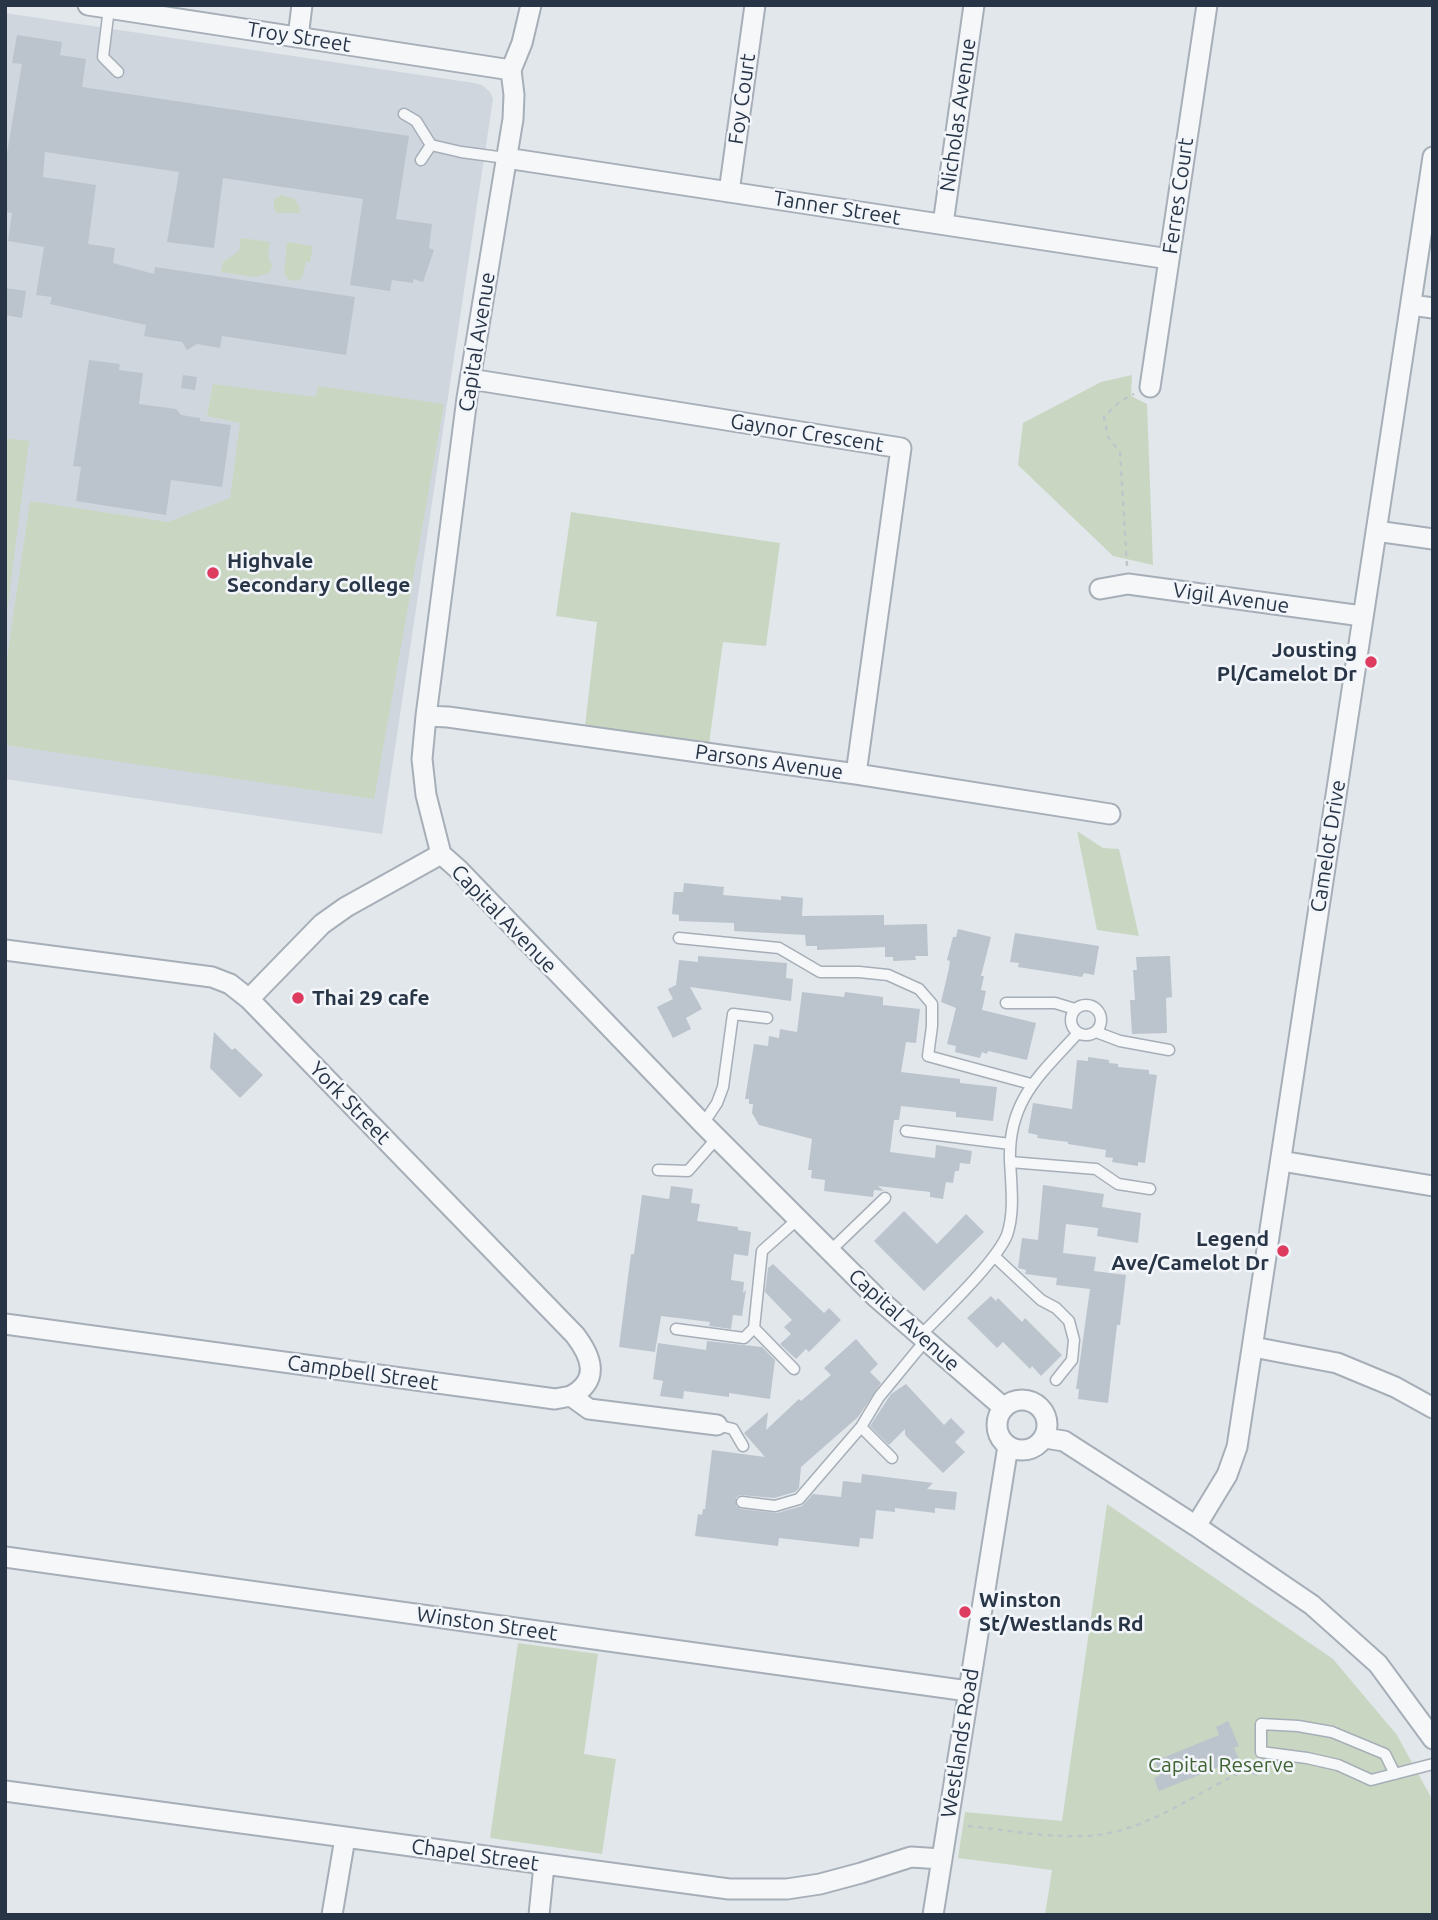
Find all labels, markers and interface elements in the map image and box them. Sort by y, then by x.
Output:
street label: Troy Street [245,16,353,58]
street label: Nicholas Avenue [935,36,981,194]
street label: Foy Court [723,52,761,146]
street label: Ferres Court [1157,136,1199,256]
street label: Tanner Street [772,185,902,231]
street label: Capital Avenue [454,270,500,414]
street label: Gaynor Crescent [729,408,885,458]
place label: Highvale Secondary College [227,548,410,598]
marker: Highvale Secondary College [205,565,221,581]
street label: Vigil Avenue [1171,577,1291,619]
place label: Jousting Pl/Camelot Dr [1217,637,1357,687]
marker: Jousting Pl/Camelot Dr [1363,654,1379,670]
street label: Parsons Avenue [693,739,845,785]
street label: Camelot Drive [1305,778,1351,914]
street label: Capital Avenue [446,859,562,979]
place label: Thai 29 cafe [312,985,430,1011]
marker: Thai 29 cafe [290,990,306,1006]
street label: York Street [304,1056,396,1150]
place label: Legend Ave/Camelot Dr [1111,1226,1269,1276]
marker: Legend Ave/Camelot Dr [1275,1243,1291,1259]
street label: Capital Avenue [843,1263,965,1377]
street label: Campbell Street [286,1350,440,1396]
place label: Winston St/Westlands Rd [979,1587,1144,1637]
street label: Winston Street [415,1602,559,1646]
marker: Winston St/Westlands Rd [957,1604,973,1620]
street label: Westlands Road [936,1666,984,1820]
park label: Capital Reserve [1148,1752,1294,1778]
street label: Chapel Street [410,1834,540,1876]

